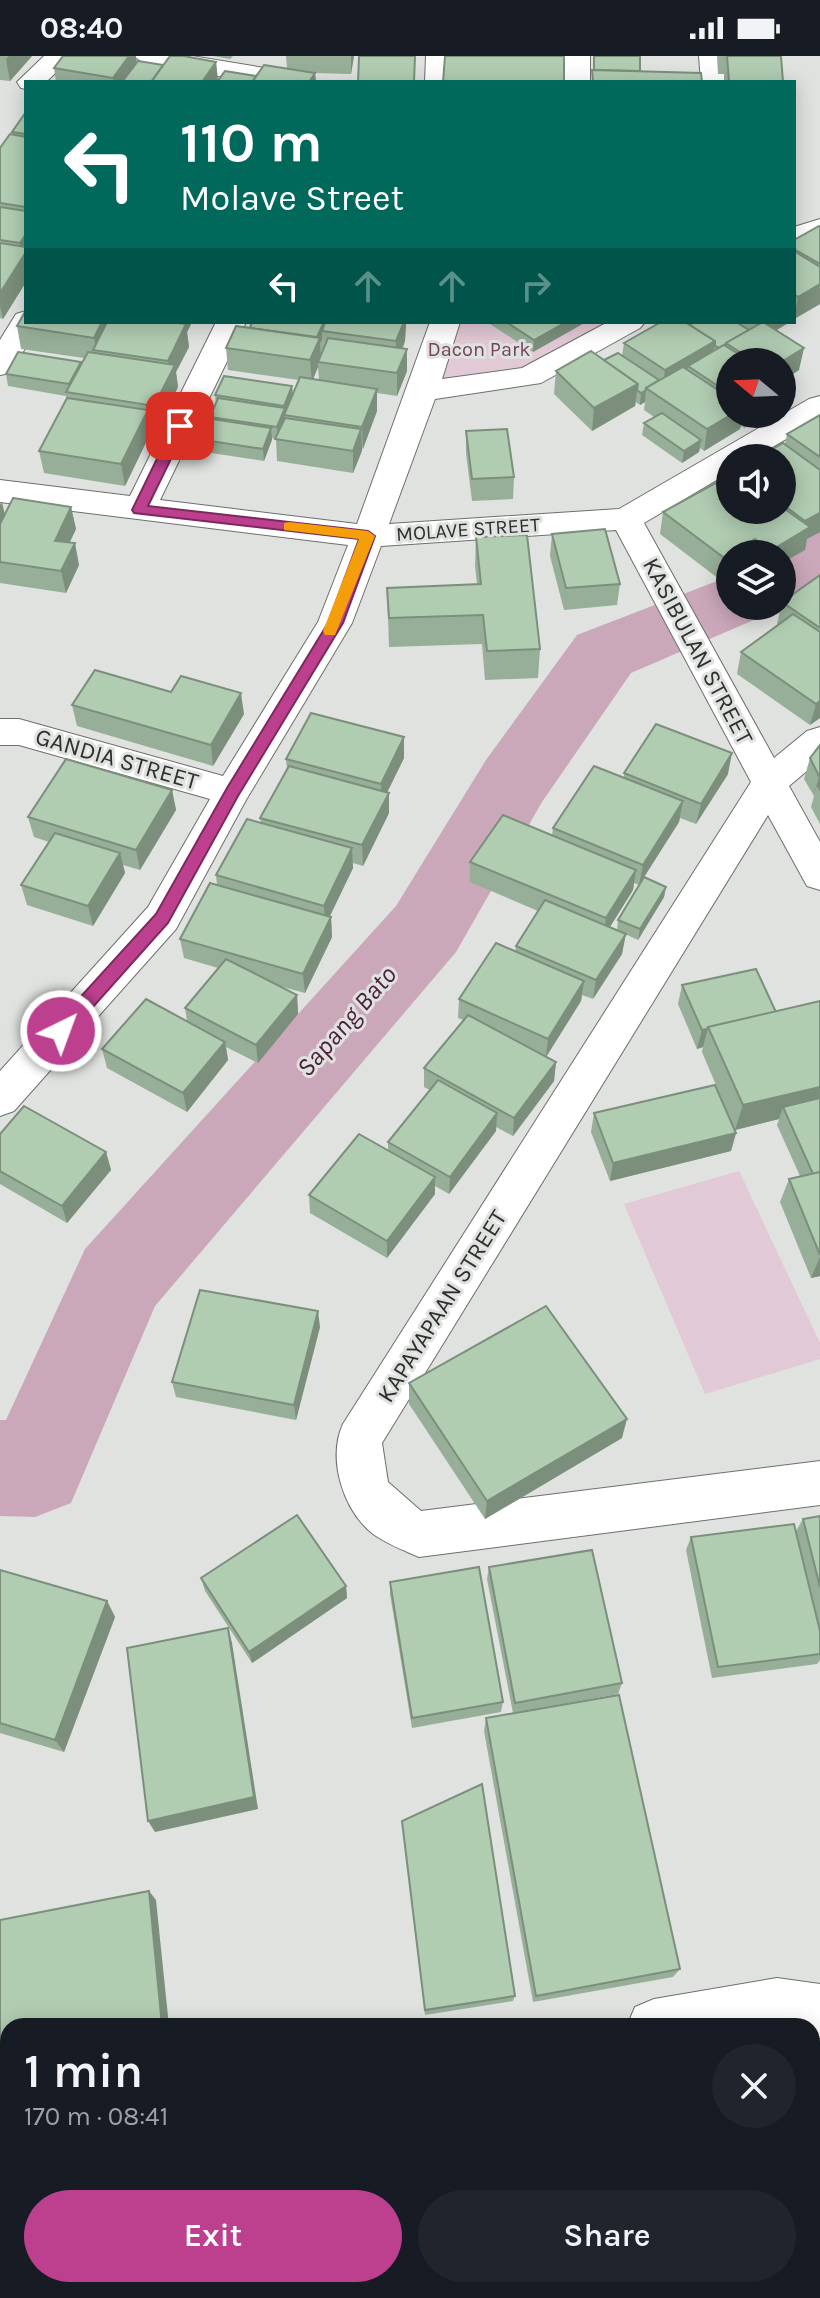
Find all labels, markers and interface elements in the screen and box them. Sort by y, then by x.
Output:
text: 08:40 [40,10,123,46]
text: 110 m [180,110,323,175]
icon: left [48,112,152,216]
text: Molave Street [180,177,404,219]
icon: left [262,264,306,308]
icon: ahead [346,264,390,308]
icon: ahead [430,264,474,308]
icon: right [514,264,558,308]
park label: Dacon Park [428,338,530,361]
north arrow [716,348,796,428]
map controls [716,348,796,620]
pin [146,392,214,460]
icon: arrive [158,404,202,448]
button: sound [716,444,796,524]
street label: MOLAVE STREET [395,513,541,546]
button: layers [716,540,796,620]
street label: KASIBULAN STREET [637,553,759,749]
street label: GANDIA STREET [32,722,202,796]
water label: Sapang Bato [290,960,403,1083]
position arrow [19,989,103,1073]
street label: KAPAYAPAAN STREET [371,1205,513,1407]
text: 1 min [24,2043,143,2099]
button: close [712,2044,796,2128]
text: 170 m · 08:41 [24,2101,168,2132]
button: Exit [24,2190,402,2282]
button: Share [418,2190,796,2282]

